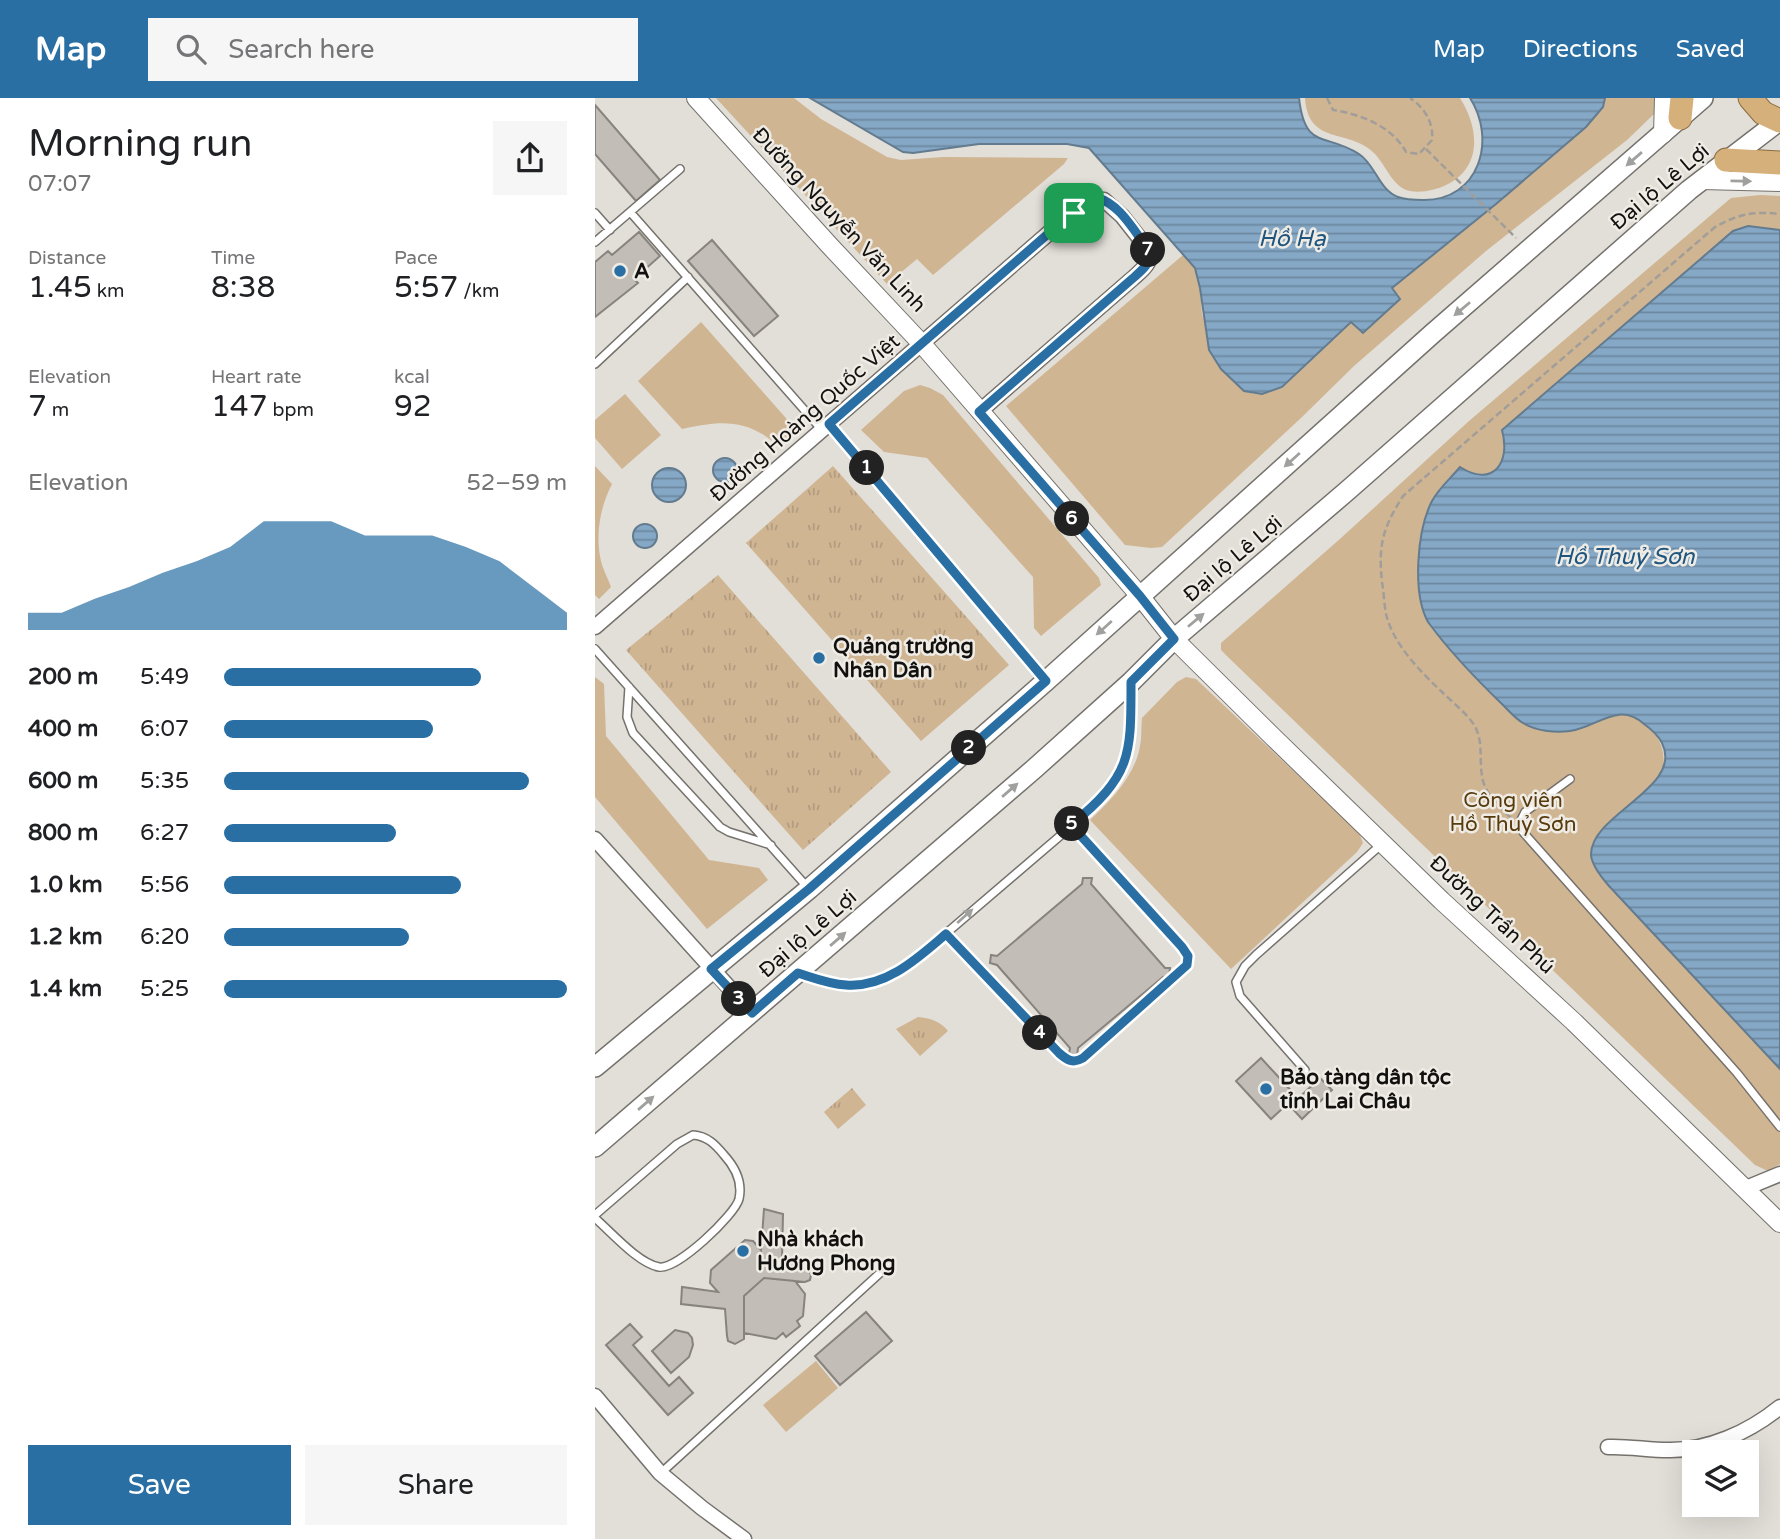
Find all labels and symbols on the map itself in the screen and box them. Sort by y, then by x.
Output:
street label: Đường Nguyễn Văn Linh [747,123,931,317]
street label: Đại lộ Lê Lợi [1606,138,1714,236]
one-way arrow [1625,151,1642,166]
one-way arrow [1730,175,1752,187]
pin [1044,183,1104,243]
water label: Hồ Hạ [1258,225,1327,253]
pin: 7 [1131,232,1165,268]
place label: A [634,259,650,284]
marker: A [612,263,628,279]
one-way arrow [1453,301,1471,317]
street label: Đường Hoàng Quốc Việt [705,329,905,507]
pin: 1 [849,450,885,486]
one-way arrow [1284,451,1301,467]
pin: 6 [1055,502,1089,536]
street label: Đại lộ Lê Lợi [1179,510,1287,608]
water label: Hồ Thuỷ Sơn [1555,543,1696,571]
one-way arrow [1188,613,1205,628]
one-way arrow [1096,620,1113,635]
place label: Quảng trường Nhân Dân [833,634,974,683]
marker: Quảng trường Nhân Dân [811,650,827,666]
pin: 2 [951,730,987,766]
one-way arrow [1001,783,1018,798]
park label: Công viên Hồ Thuỷ Sơn [1449,788,1577,837]
pin: 5 [1055,806,1089,842]
street label: Đường Trần Phú [1424,851,1560,979]
street label: Đại lộ Lê Lợi [754,885,862,983]
one-way arrow [956,909,973,925]
one-way arrow [829,931,847,947]
pin: 3 [722,982,757,1016]
pin: 4 [1023,1016,1057,1051]
place label: Bảo tàng dân tộc tỉnh Lai Châu [1280,1065,1451,1114]
marker: Bảo tàng dân tộc tỉnh Lai Châu [1258,1081,1274,1097]
one-way arrow [638,1096,655,1111]
place label: Nhà khách Hương Phong [757,1227,895,1276]
marker: Nhà khách Hương Phong [735,1243,751,1259]

